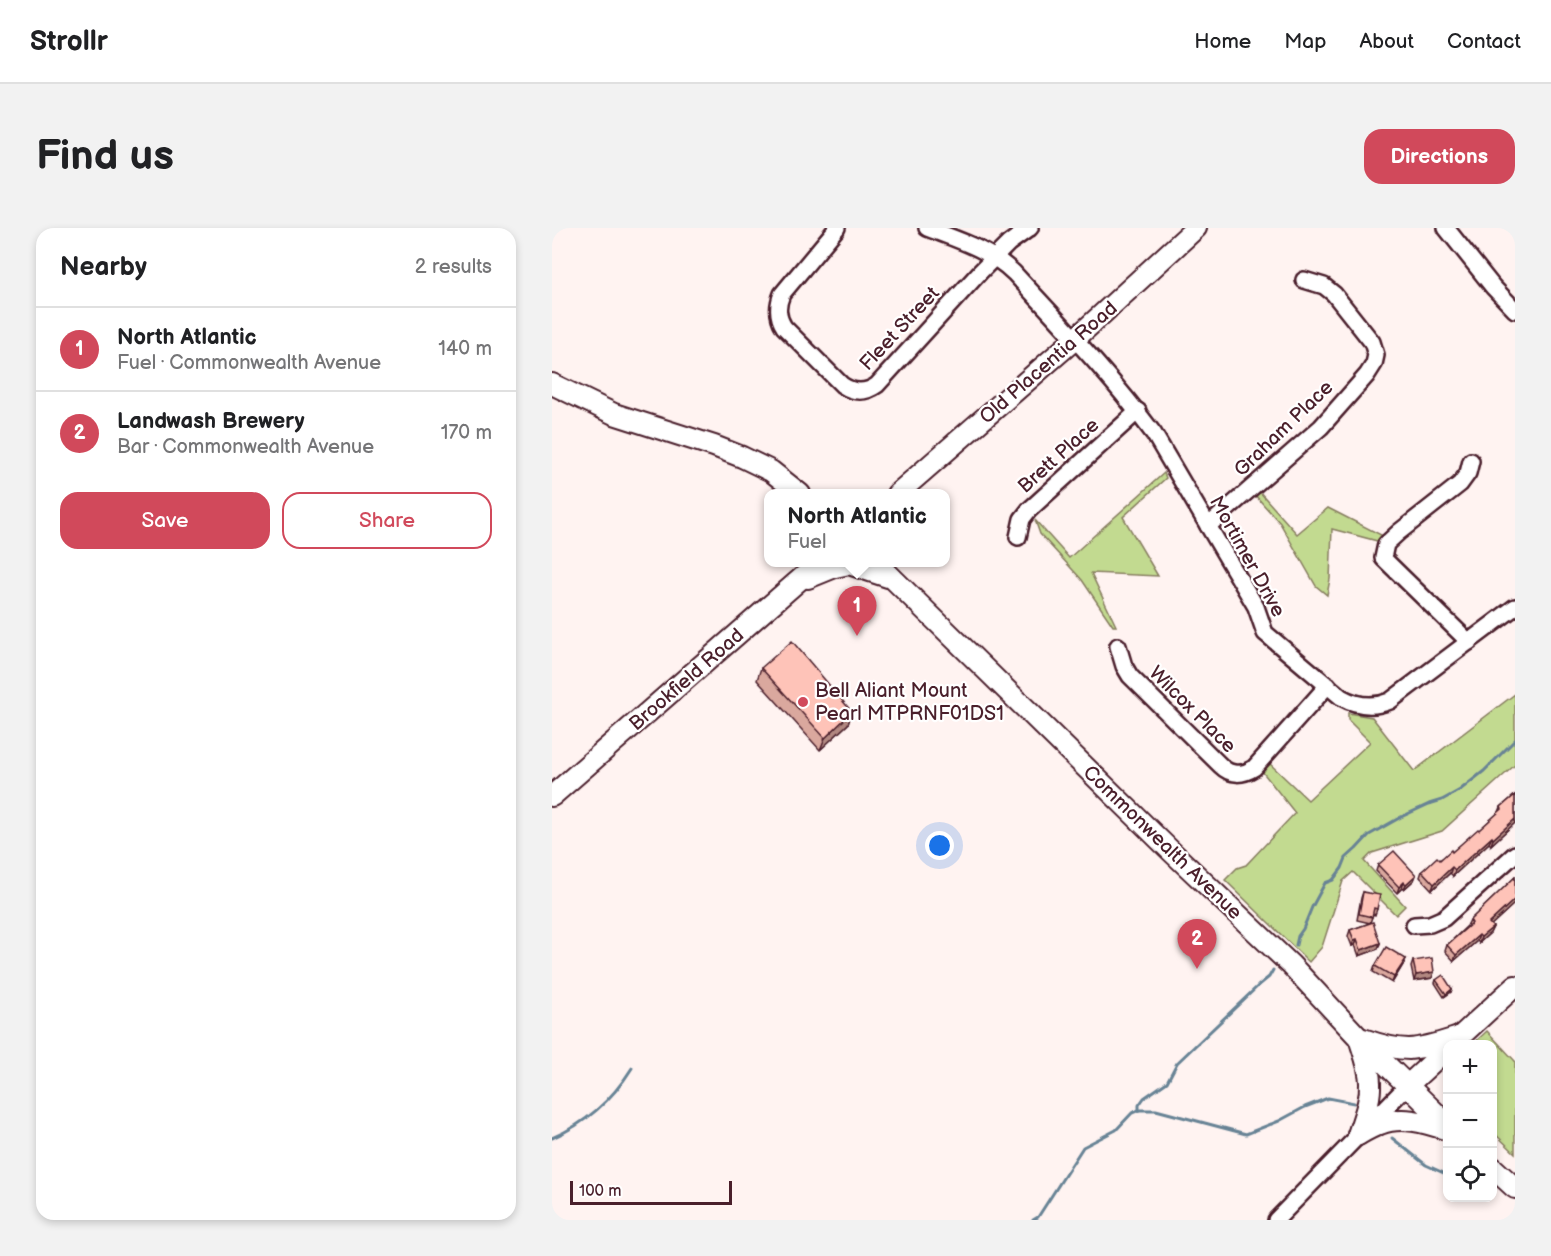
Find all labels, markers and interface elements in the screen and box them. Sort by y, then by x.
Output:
text: Strollr [30,25,108,58]
text: Home [1194,29,1251,54]
text: Map [1284,29,1326,54]
text: About [1359,29,1414,54]
text: Contact [1447,29,1521,54]
button: Directions [1364,129,1515,184]
text: Find us [36,131,174,182]
text: Nearby [60,252,147,283]
text: 2 results [415,255,492,279]
street label: Fleet Street [855,282,945,376]
street label: Old Placentia Road [975,297,1122,429]
text: North Atlantic [117,324,257,351]
text: 1 [75,337,84,361]
text: 140 m [438,337,492,361]
text: Fuel · Commonwealth Avenue [117,351,381,375]
street label: Graham Place [1229,375,1338,482]
text: Landwash Brewery [117,408,305,435]
street label: Brett Place [1013,413,1104,498]
text: 2 [74,421,85,445]
text: 170 m [441,421,492,445]
text: Bar · Commonwealth Avenue [117,435,374,459]
popup [764,489,950,567]
button: Save [60,492,270,549]
button: Share [282,492,492,549]
street label: Mortimer Drive [1204,492,1290,621]
text: North Atlantic [787,503,927,530]
text: Fuel [787,530,826,554]
pin: 1 [838,586,876,636]
street label: Brookfield Road [624,623,749,736]
street label: Wilcox Place [1144,661,1241,758]
place label: Bell Aliant Mount Pearl MTPRNF01DS1 [815,679,1004,726]
marker: Bell Aliant Mount Pearl MTPRNF01DS1 [796,695,810,709]
street label: Commonwealth Avenue [1078,761,1247,925]
your location [925,831,954,860]
pin: 2 [1178,920,1216,969]
map controls [1443,1040,1497,1202]
button: + [1443,1040,1497,1094]
button: − [1443,1094,1497,1148]
button: locate [1443,1148,1497,1202]
scale bar [570,1178,732,1206]
text: 100 m [579,1182,622,1201]

